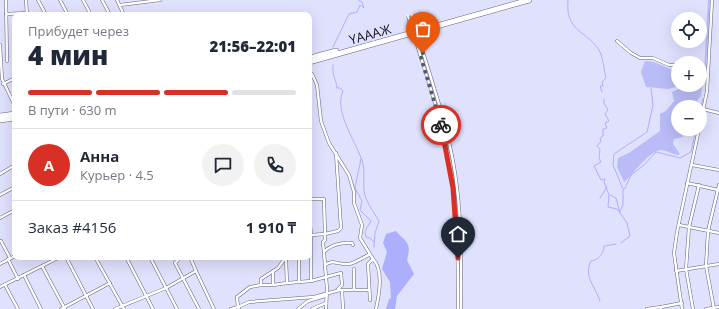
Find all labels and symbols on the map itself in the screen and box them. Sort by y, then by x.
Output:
pin [406,12,440,53]
street label: ҮАААЖ [347,19,393,49]
courier [421,105,461,145]
pin [441,217,475,258]

